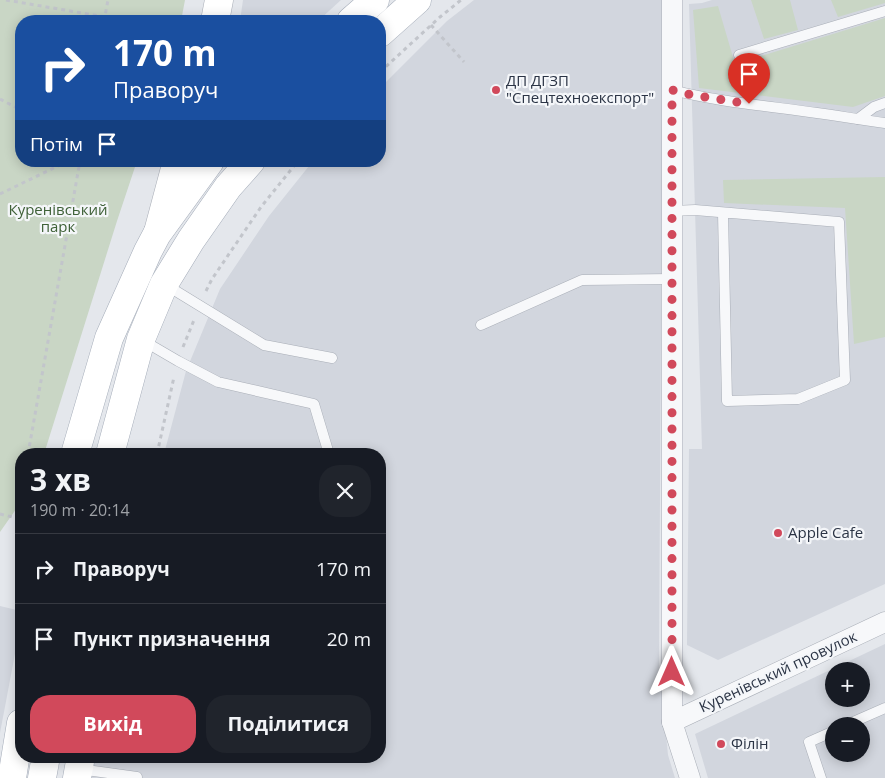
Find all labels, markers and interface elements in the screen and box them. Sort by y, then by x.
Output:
text: 170 m [113,29,217,76]
icon: right [30,35,95,100]
pin [728,53,770,104]
icon: arrive [735,60,763,88]
place label: ДП ДГЗП "Спецтехноекспорт" [506,70,654,107]
text: Праворуч [113,74,218,104]
marker: ДП ДГЗП "Спецтехноекспорт" [490,84,502,96]
icon: arrive [93,130,121,158]
text: Потім [30,131,83,157]
park label: Куренівський парк [8,199,108,236]
text: 3 хв [30,459,91,500]
button: close [319,465,371,517]
text: 190 m · 20:14 [30,499,130,521]
place label: Apple Cafe [788,522,863,542]
marker: Apple Cafe [772,527,784,539]
icon: right [30,555,58,583]
text: Праворуч [73,556,170,582]
text: 170 m [316,556,371,582]
icon: arrive [30,625,58,653]
text: Пункт призначення [73,626,271,652]
text: 20 m [327,626,371,652]
street label: Куренівський провулок [695,626,860,716]
position arrow [645,645,697,697]
map controls [825,662,870,762]
button: + [825,662,870,707]
button: Вихід [30,695,196,753]
button: Поділитися [206,695,371,753]
button: − [825,717,870,762]
place label: Філін [731,733,769,753]
marker: Філін [715,738,727,750]

